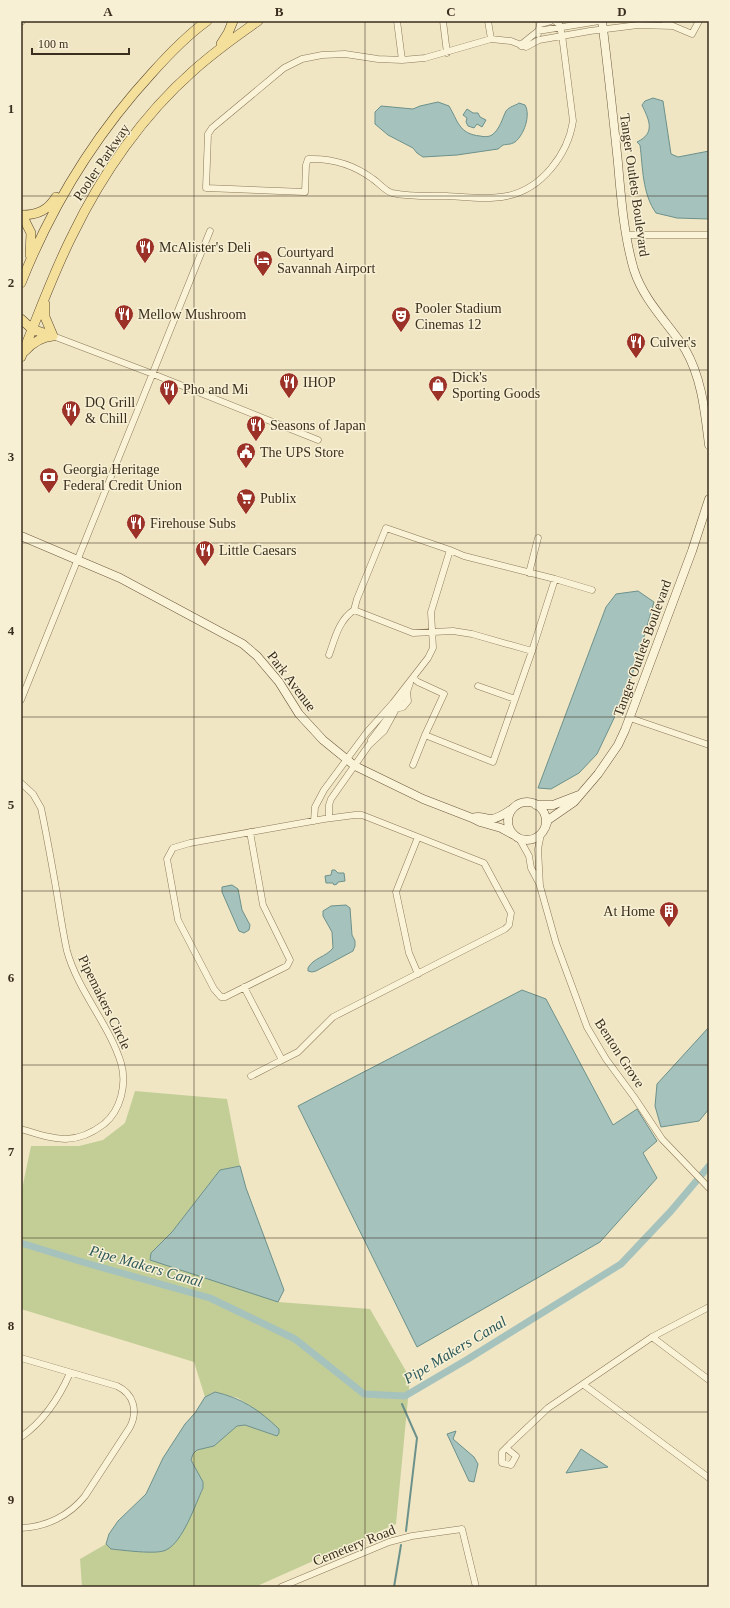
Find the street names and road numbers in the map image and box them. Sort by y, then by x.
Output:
street label: Tanger Outlets Boulevard [617,113,652,258]
street label: Pooler Parkway [70,121,133,203]
street label: Tanger Outlets Boulevard [611,578,674,719]
street label: Park Avenue [264,648,319,714]
street label: Pipemakers Circle [75,953,134,1052]
street label: Benton Grove [592,1016,647,1090]
street label: Cemetery Road [311,1522,398,1569]

